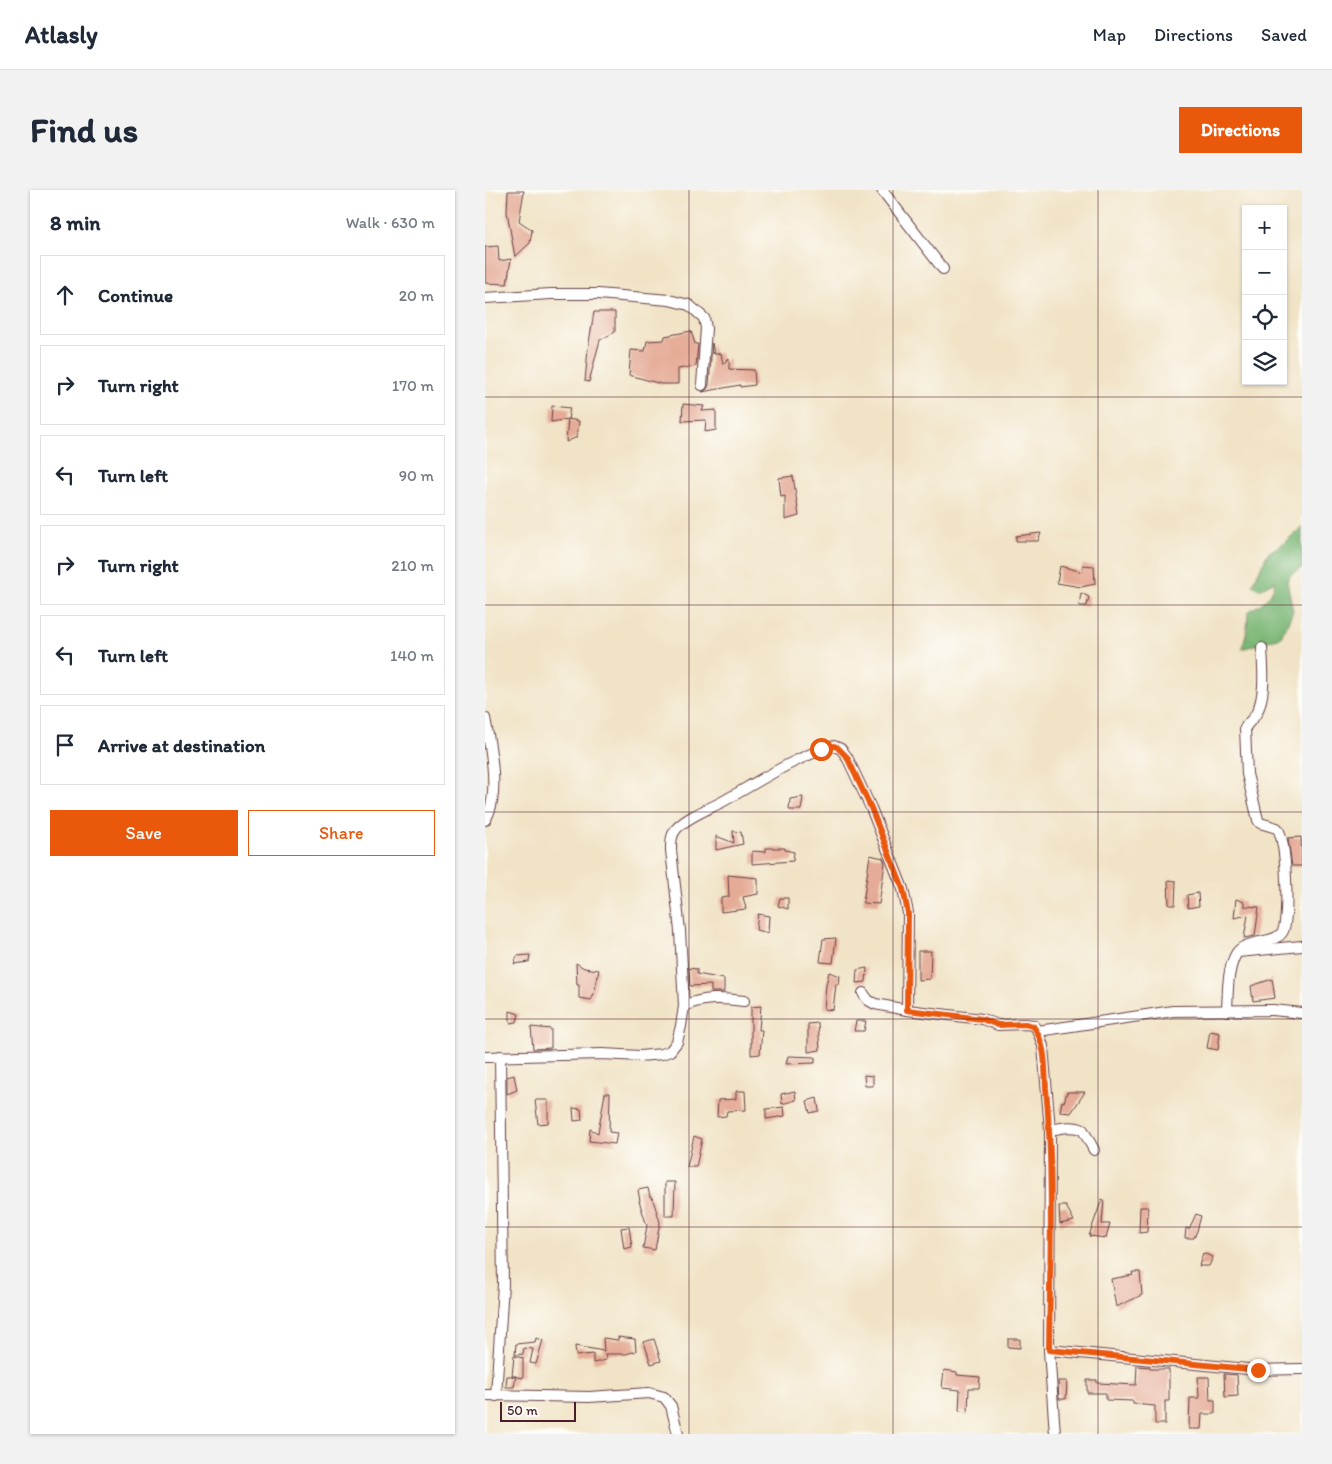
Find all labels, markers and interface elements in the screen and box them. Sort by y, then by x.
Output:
text: Atlasly [25,20,98,49]
text: Map [1093,24,1126,46]
text: Directions [1154,24,1233,46]
text: Saved [1261,24,1307,46]
button: Directions [1179,107,1302,153]
text: Find us [30,109,138,151]
map controls [1242,205,1287,385]
button: + [1242,205,1287,250]
text: 8 min [50,210,100,235]
text: Walk · 630 m [346,213,435,232]
button: − [1242,250,1287,295]
icon: ahead [51,281,79,309]
text: Continue [98,284,173,307]
text: 20 m [399,286,434,305]
button: locate [1242,295,1287,340]
button: layers [1242,340,1287,385]
icon: right [51,371,79,399]
text: Turn right [98,374,179,397]
text: 170 m [392,376,434,395]
icon: left [51,461,79,489]
text: Turn left [98,464,168,487]
text: 90 m [399,466,434,485]
icon: right [51,551,79,579]
text: Turn right [98,554,179,577]
text: 210 m [391,556,434,575]
icon: left [51,641,79,669]
text: Turn left [98,644,168,667]
text: 140 m [390,646,434,665]
icon: arrive [51,731,79,759]
text: Arrive at destination [98,734,265,757]
route start [810,738,833,761]
button: Save [50,810,238,856]
button: Share [248,810,435,856]
route end [1247,1359,1270,1382]
scale bar [500,1399,576,1422]
text: 50 m [507,1402,538,1419]

